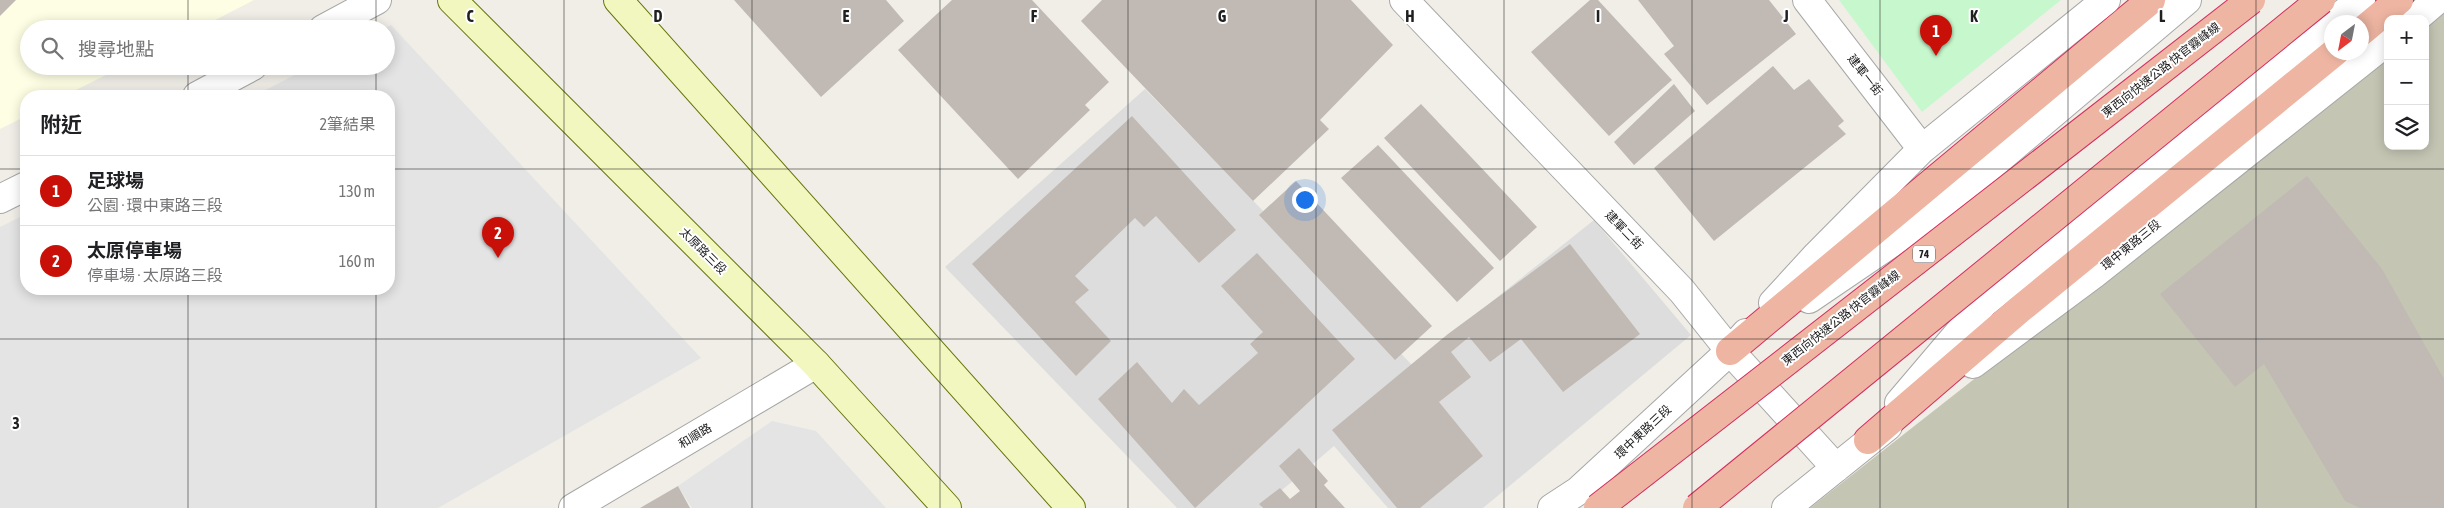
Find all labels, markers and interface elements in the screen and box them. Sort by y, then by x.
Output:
text: C [466,7,474,25]
text: D [654,7,663,25]
text: E [843,7,850,25]
text: F [1031,7,1038,25]
text: G [1218,7,1227,25]
text: H [1405,7,1415,25]
text: I [1596,7,1600,25]
text: J [1782,7,1789,25]
text: K [1970,7,1978,25]
text: L [2159,7,2166,25]
pin: 1 [1920,15,1952,56]
north arrow [2324,15,2369,60]
map controls [2384,15,2429,150]
button: + [2384,15,2429,60]
search box [20,20,395,75]
street label: 東西向快速公路 快官霧峰線 [2099,20,2223,120]
icon: search [38,34,66,62]
text: 搜尋地點 [78,38,154,60]
street label: 建軍一街 [1845,52,1885,98]
button: − [2384,60,2429,105]
button: layers [2384,105,2429,150]
text: 附近 [40,112,82,136]
text: 2筆結果 [319,115,375,133]
text: 足球場 [87,169,144,191]
text: 1 [52,182,60,200]
text: 130 m [339,182,375,200]
your location [1292,187,1318,213]
text: 公園 · 環中東路三段 [87,196,223,214]
street label: 建軍二街 [1602,208,1646,252]
pin: 2 [482,217,514,258]
street label: 環中東路三段 [2099,217,2163,273]
street label: 太原路三段 [677,225,729,277]
text: 太原停車場 [87,239,182,261]
road number: 74 [1913,245,1935,262]
text: 2 [52,252,60,270]
text: 160 m [339,252,375,270]
text: 停車場 · 太原路三段 [87,266,223,284]
street label: 東西向快速公路 快官霧峰線 [1779,268,1903,368]
street label: 環中東路三段 [1612,402,1674,462]
text: 3 [12,414,20,432]
street label: 和順路 [676,421,714,451]

